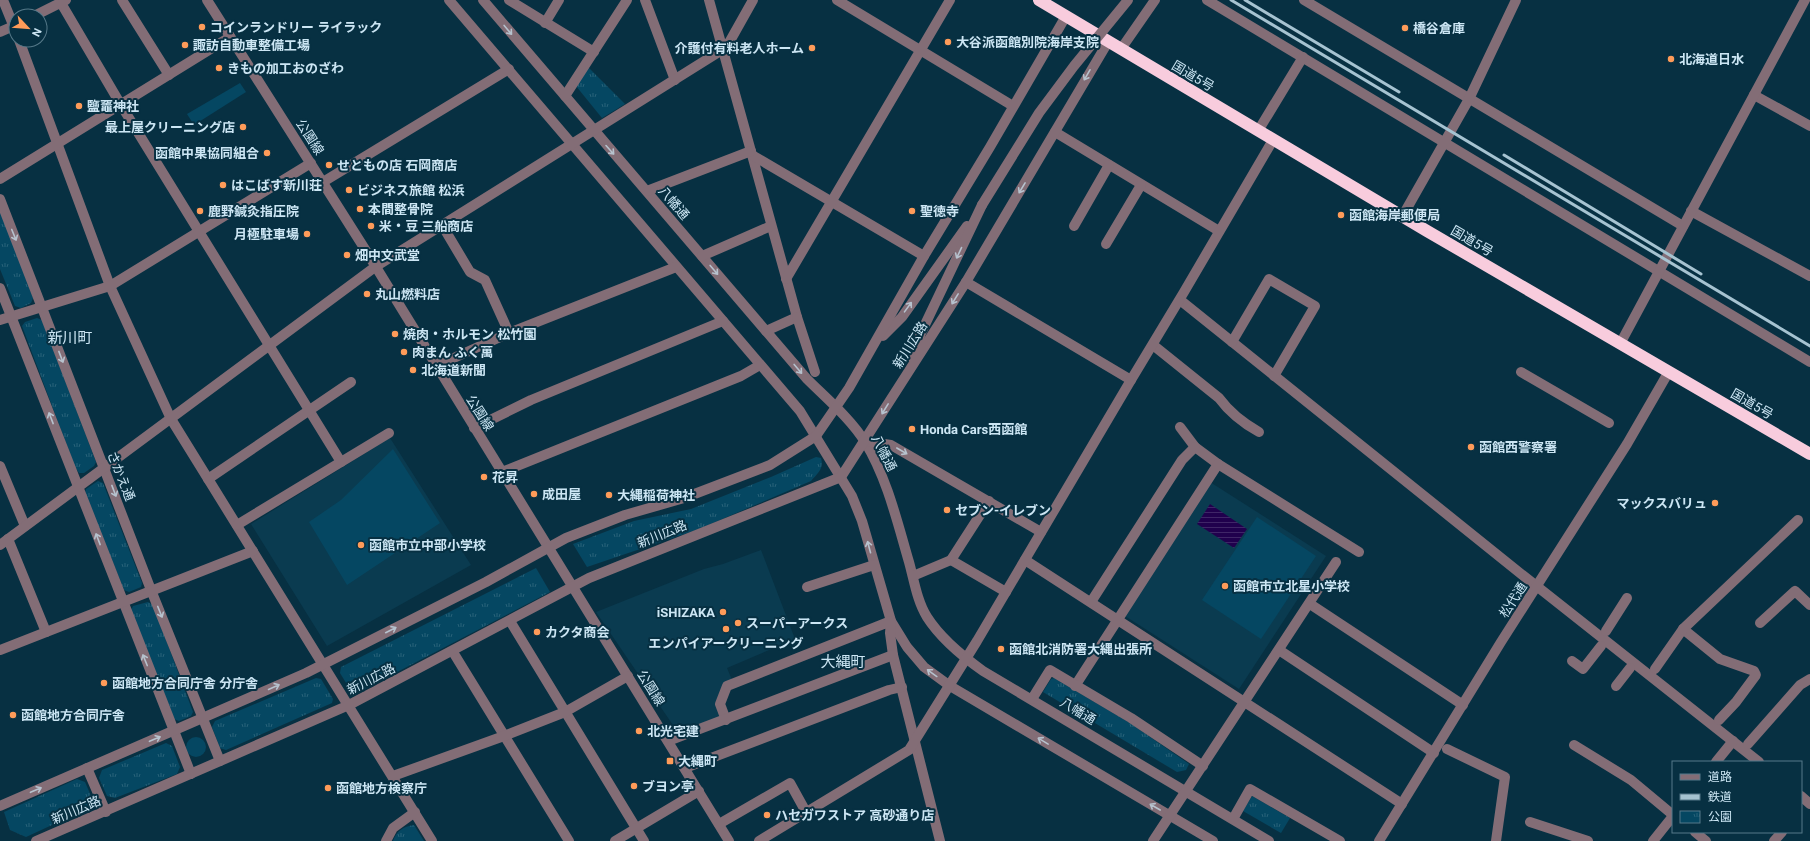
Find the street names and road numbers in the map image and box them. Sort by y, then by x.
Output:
street label: 国道5号 [1169,58,1217,94]
street label: 公園線 [293,117,327,157]
street label: 八幡通 [656,183,692,223]
street label: 国道5号 [1448,223,1496,259]
street label: 新川広路 [890,319,930,371]
street label: 国道5号 [1728,386,1776,422]
street label: 公園線 [463,392,497,434]
street label: 八幡通 [868,432,900,474]
street label: さかえ通 [104,449,138,503]
street label: 新川広路 [635,517,689,551]
street label: 松代通 [1496,580,1530,620]
street label: 新川広路 [344,661,398,697]
street label: 公園線 [634,667,668,709]
street label: 八幡通 [1057,695,1099,727]
street label: 新川広路 [49,793,103,827]

